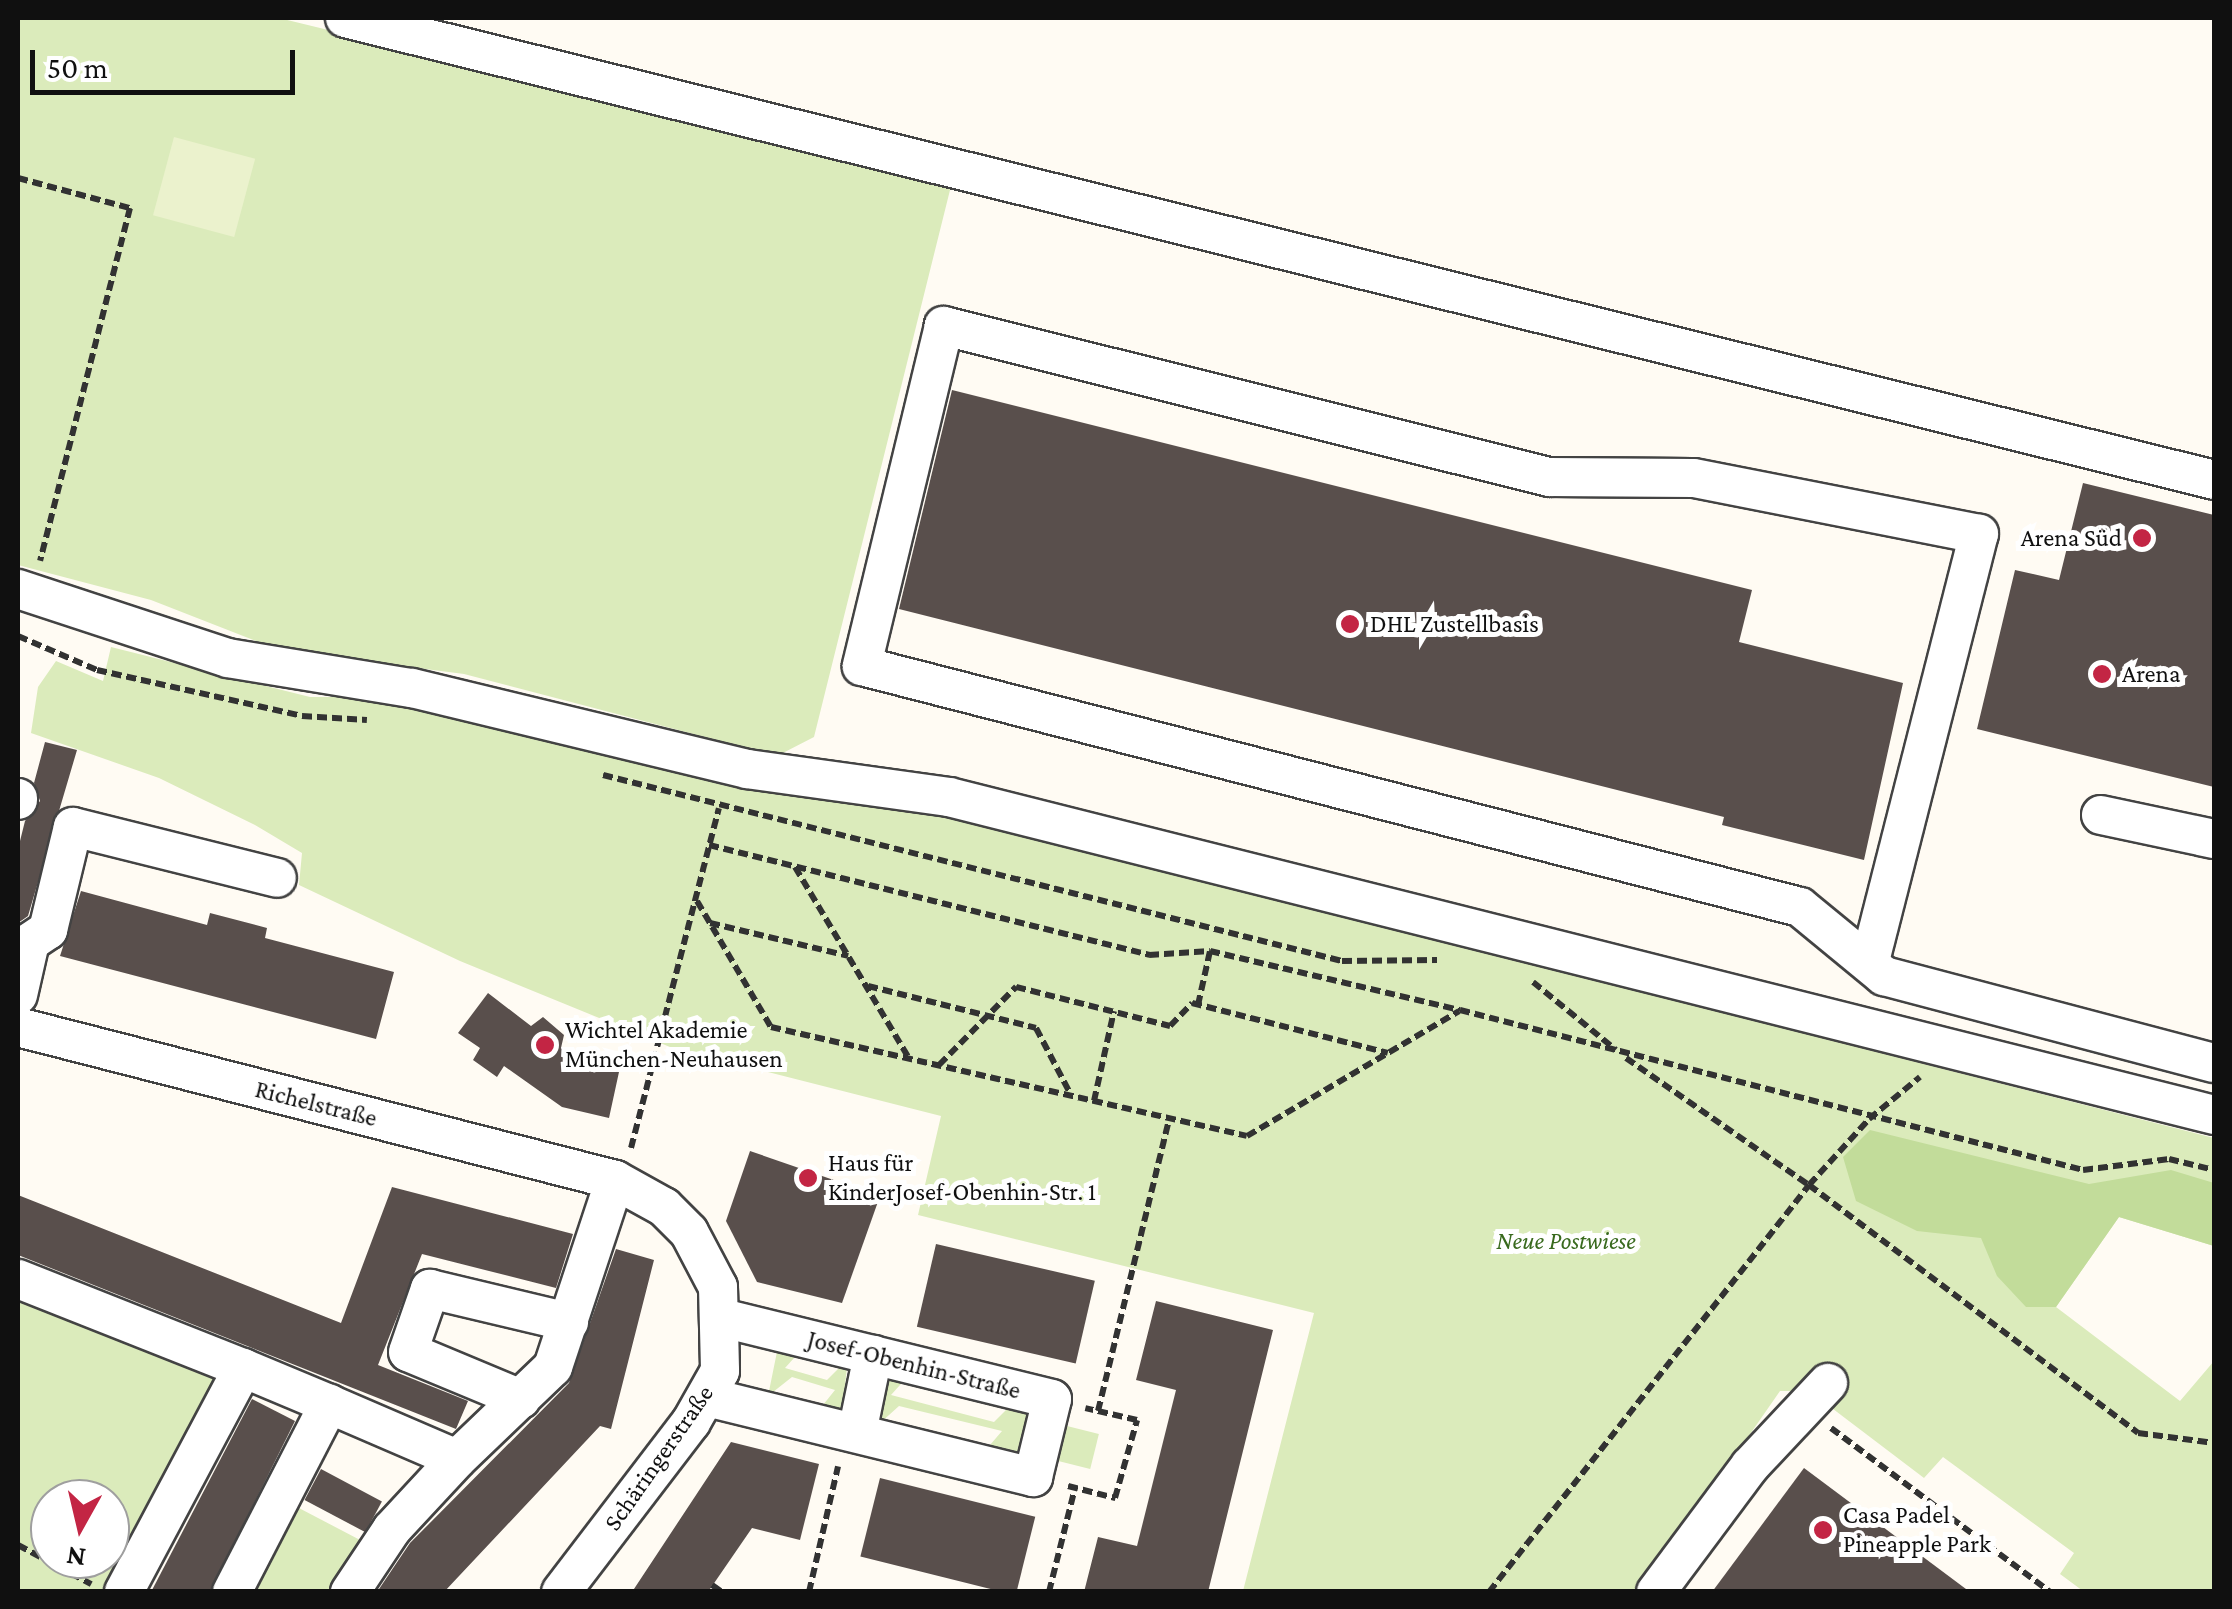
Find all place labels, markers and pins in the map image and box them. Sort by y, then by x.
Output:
place label: Arena Süd [2021,523,2122,553]
marker: Arena Süd [2131,527,2153,549]
place label: DHL Zustellbasis [1370,609,1539,639]
marker: DHL Zustellbasis [1339,613,1361,635]
place label: Arena [2122,659,2181,689]
marker: Arena [2091,663,2113,685]
place label: Wichtel Akademie München-Neuhausen [565,1016,783,1075]
marker: Wichtel Akademie München-Neuhausen [534,1034,556,1056]
place label: Haus für KinderJosef-Obenhin-Str. 1 [828,1149,1096,1208]
marker: Haus für KinderJosef-Obenhin-Str. 1 [797,1167,819,1189]
place label: Casa Padel Pineapple Park [1843,1501,1991,1560]
marker: Casa Padel Pineapple Park [1812,1519,1834,1541]

